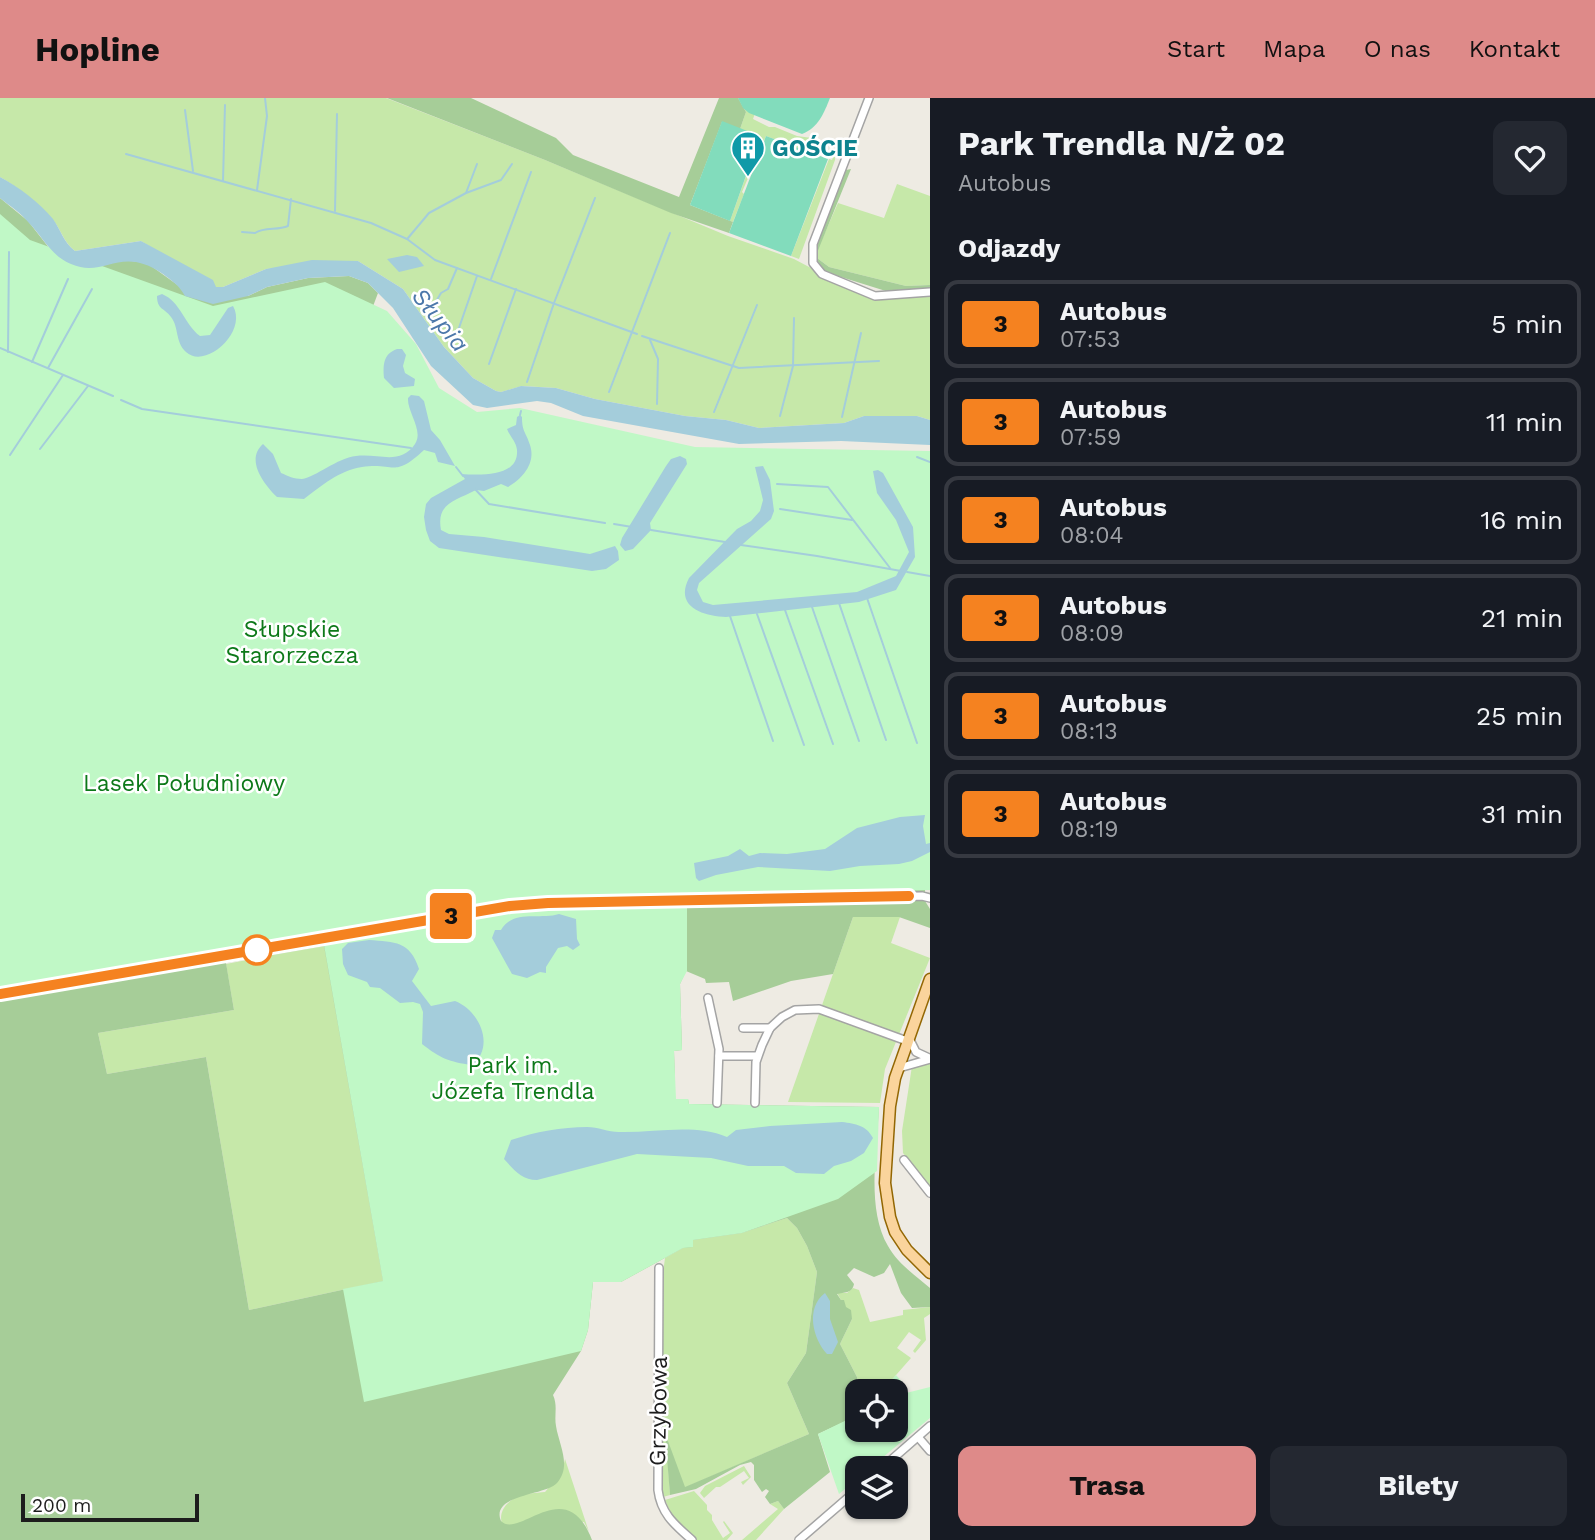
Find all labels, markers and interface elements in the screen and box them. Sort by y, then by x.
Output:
text: Hopline [35,30,160,69]
text: Start [1167,35,1225,63]
text: Mapa [1263,35,1326,63]
text: O nas [1364,35,1431,63]
text: Kontakt [1469,35,1560,63]
button: heart [1493,121,1567,195]
text: Park Trendla N/Ż 02 [958,124,1285,163]
building icon: GOŚCIE [729,129,767,178]
place label: GOŚCIE [772,135,858,162]
text: Autobus [958,170,1051,197]
text: Odjazdy [958,233,1060,263]
water label: Słupia [406,282,474,358]
text: Autobus [1060,296,1167,326]
text: 5 min [1491,309,1563,339]
text: 3 [993,310,1008,338]
text: 07:53 [1060,326,1120,353]
text: Autobus [1060,394,1167,424]
text: 11 min [1486,407,1563,437]
text: 3 [993,408,1008,436]
text: 07:59 [1060,424,1121,451]
text: Autobus [1060,492,1167,522]
text: 16 min [1480,505,1563,535]
text: 3 [993,506,1008,534]
text: 08:04 [1060,522,1124,549]
text: Autobus [1060,590,1167,620]
text: 21 min [1481,603,1563,633]
text: 3 [993,604,1008,632]
park label: Słupskie Starorzecza [225,616,359,669]
text: 08:09 [1060,620,1124,647]
text: Autobus [1060,688,1167,718]
text: 25 min [1476,701,1563,731]
text: 3 [993,702,1008,730]
text: 08:13 [1060,718,1118,745]
park label: Lasek Południowy [83,770,285,797]
text: Autobus [1060,786,1167,816]
text: 31 min [1481,799,1563,829]
text: 3 [993,800,1008,828]
text: 08:19 [1060,816,1118,843]
line badge: 3 [428,893,474,939]
text: 3 [444,902,458,930]
unlabelled marker [242,935,272,965]
park label: Park im. Józefa Trendla [431,1052,595,1105]
street label: Grzybowa [644,1356,673,1466]
map controls [845,1379,908,1519]
button: locate [845,1379,908,1442]
button: Trasa [958,1446,1256,1526]
button: Bilety [1270,1446,1567,1526]
button: layers [845,1456,908,1519]
scale bar [21,1491,200,1523]
text: 200 m [32,1494,91,1517]

